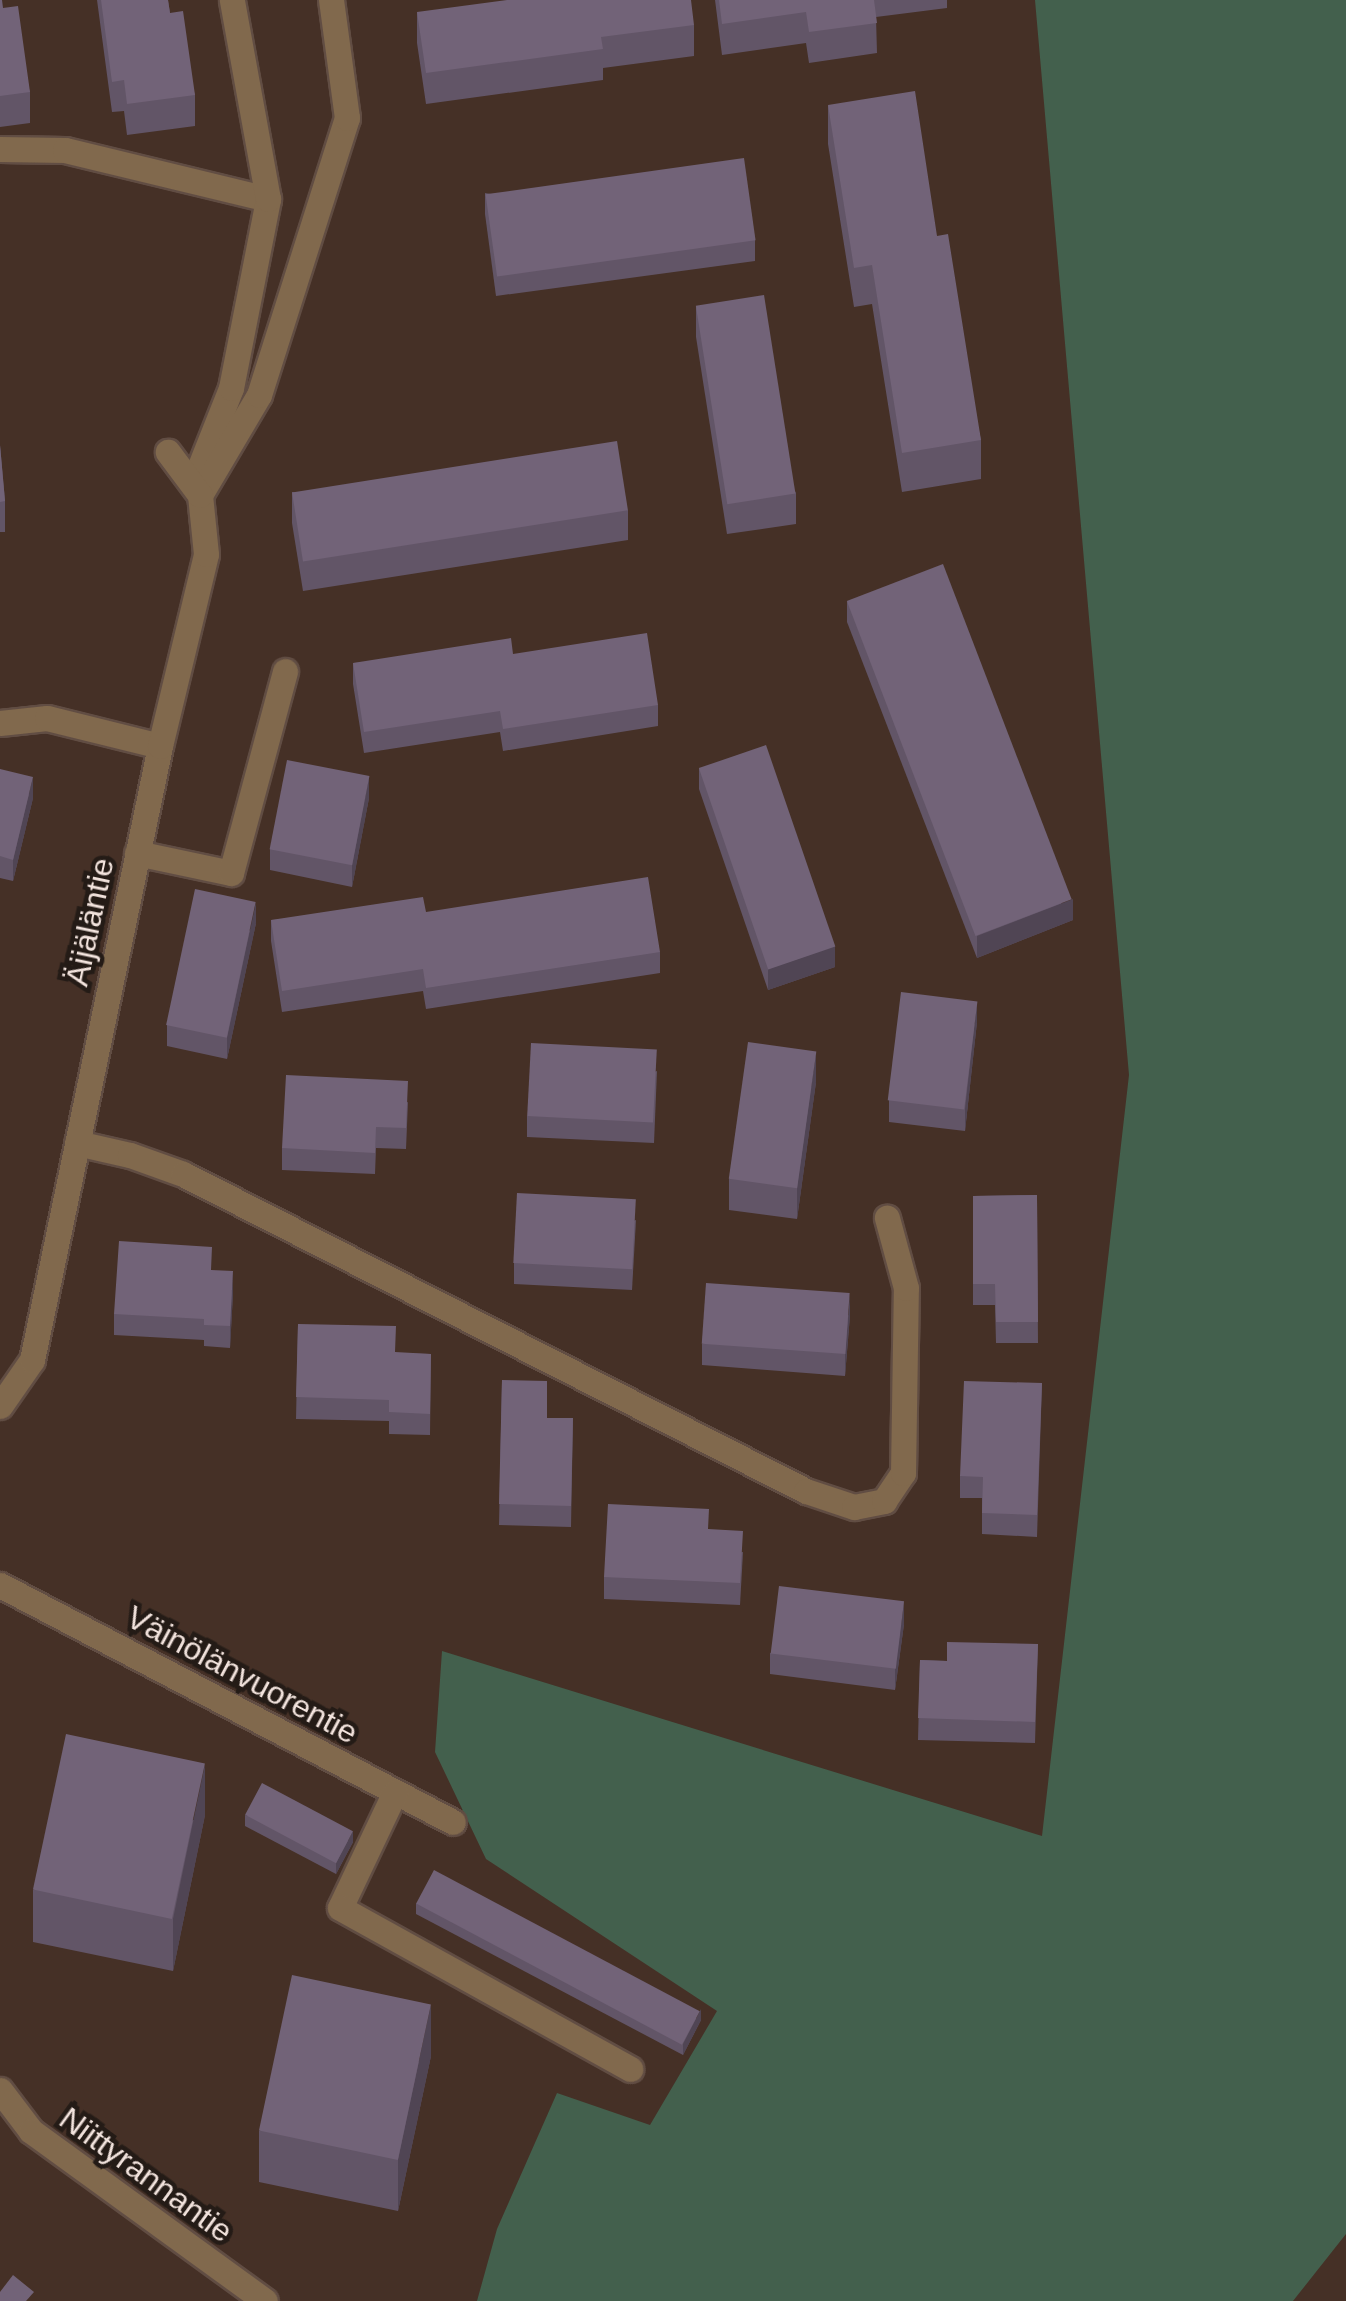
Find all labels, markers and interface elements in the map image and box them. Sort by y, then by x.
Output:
street label: Äijäläntie [58,854,122,990]
street label: Väinölänvuorentie [120,1598,364,1752]
street label: Niittyrannantie [52,2099,240,2251]

